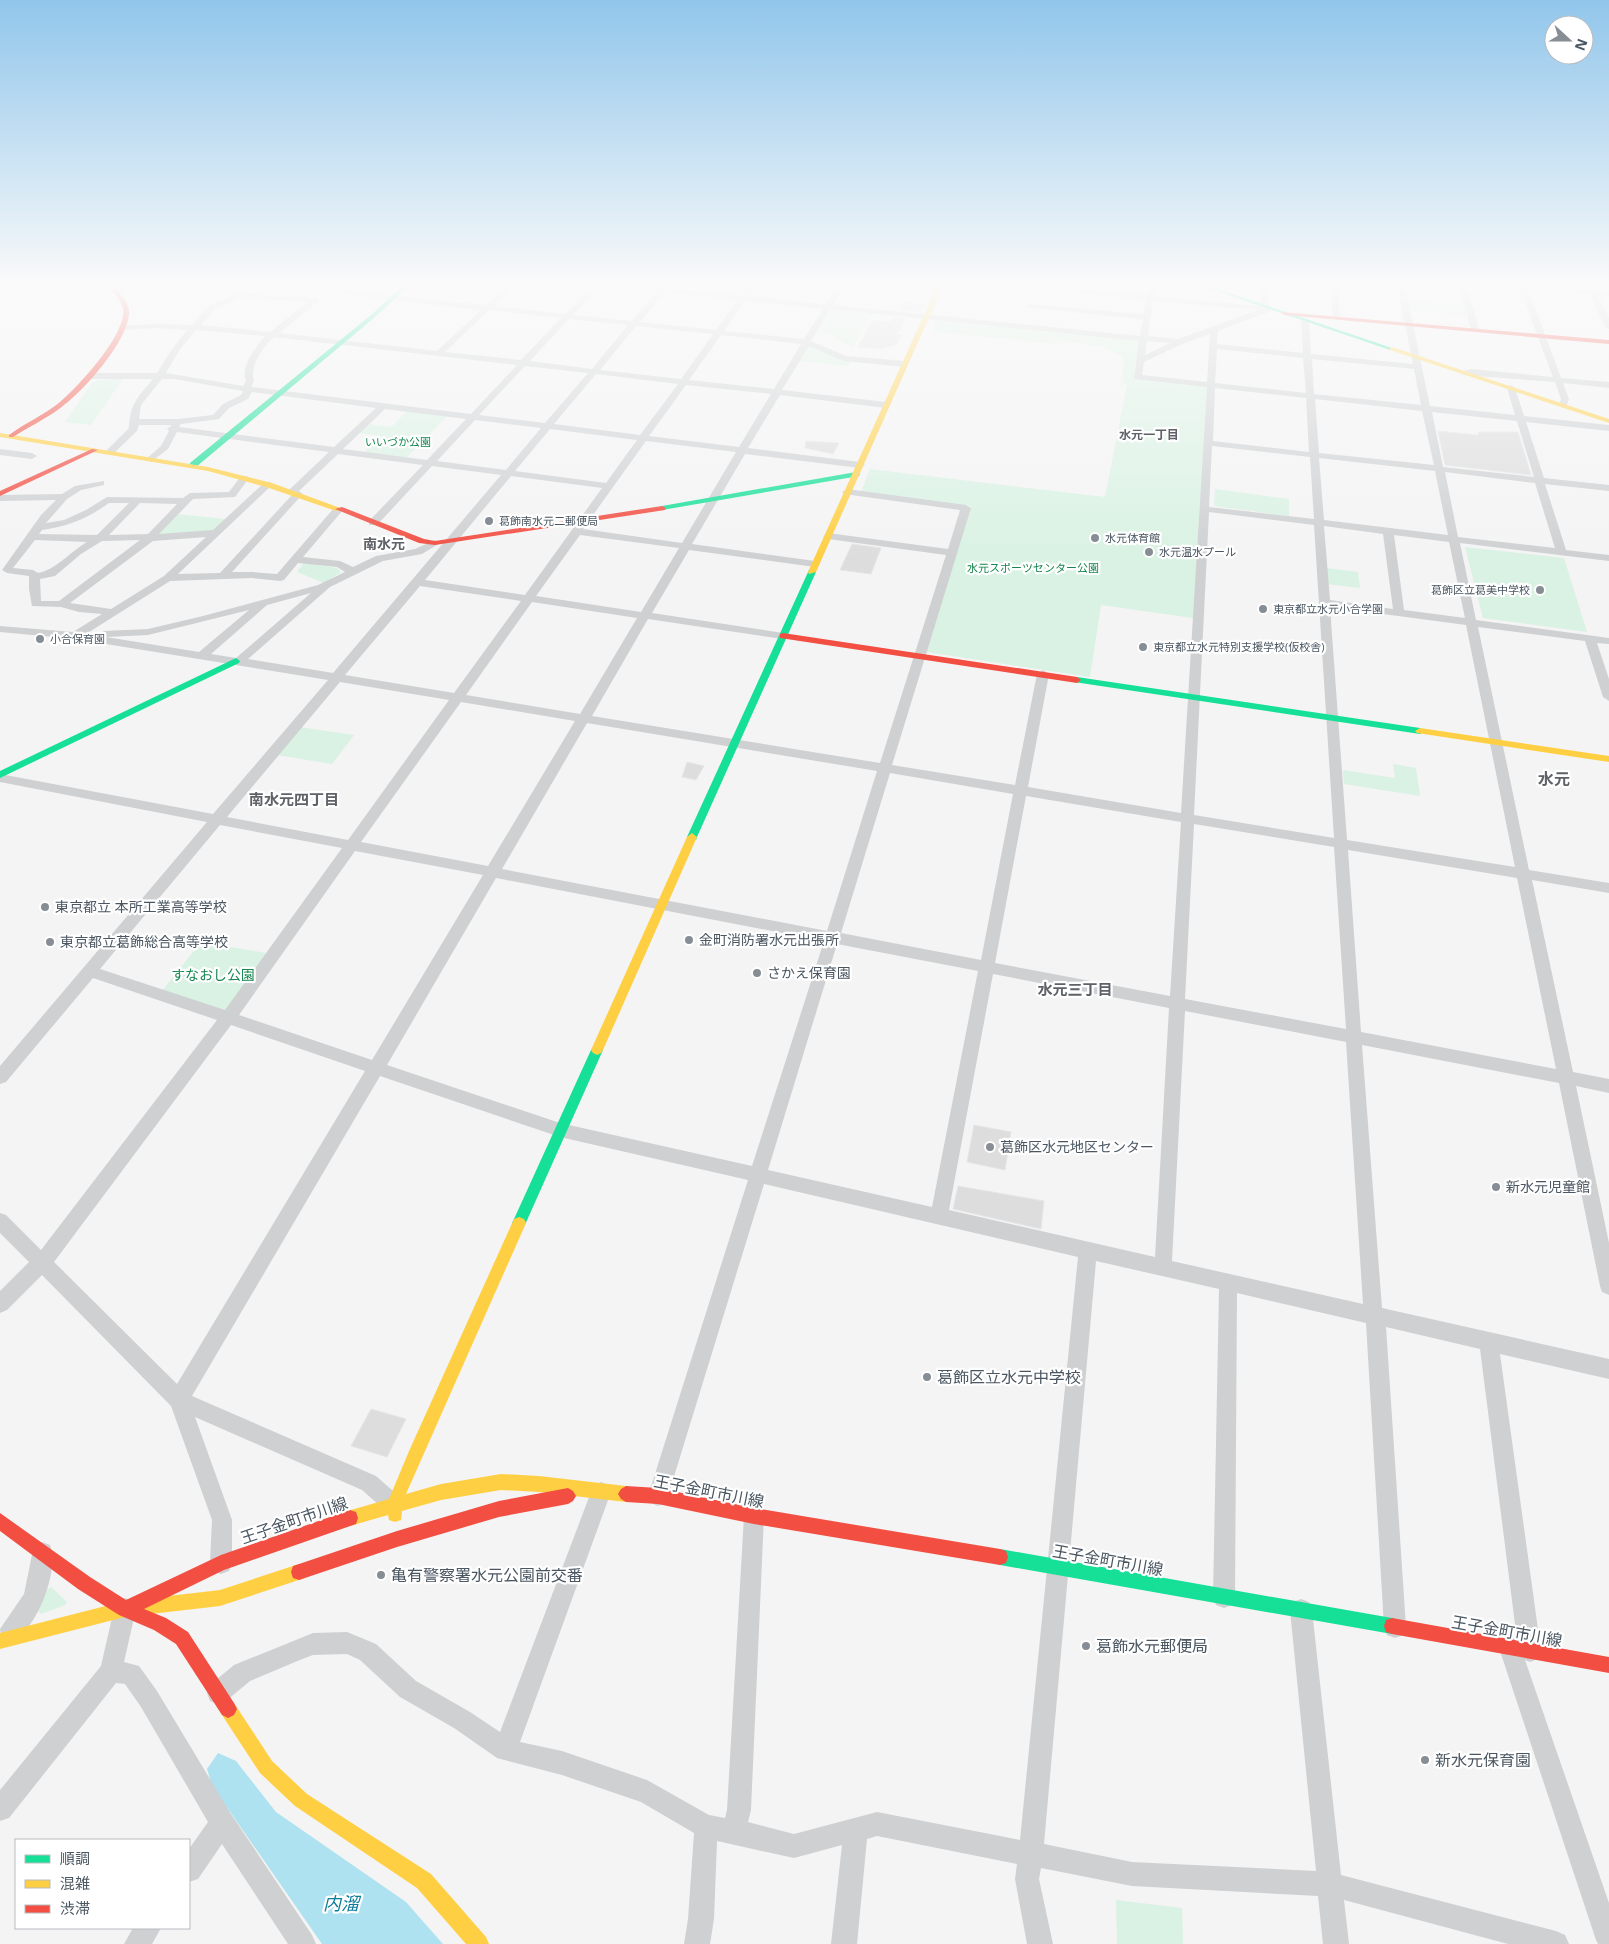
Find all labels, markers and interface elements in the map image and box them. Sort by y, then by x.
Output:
north arrow [1544,15,1594,65]
text: N [1571,36,1593,54]
district label: 水元一丁目 [1119,426,1179,443]
park label: いいづか公園 [365,434,431,449]
place label: 葛飾南水元二郵便局 [499,513,598,528]
marker: 葛飾南水元二郵便局 [483,515,495,527]
place label: 水元体育館 [1105,530,1160,545]
marker: 水元体育館 [1089,532,1101,544]
district label: 南水元 [363,534,405,553]
place label: 水元温水プール [1159,544,1236,559]
marker: 水元温水プール [1143,546,1155,558]
park label: 水元スポーツセンター公園 [967,560,1099,575]
place label: 葛飾区立葛美中学校 [1431,582,1530,597]
marker: 葛飾区立葛美中学校 [1534,584,1546,596]
place label: 東京都立水元小合学園 [1273,601,1383,616]
marker: 東京都立水元小合学園 [1257,603,1269,615]
place label: 小合保育園 [50,631,105,646]
marker: 小合保育園 [34,633,46,645]
place label: 東京都立水元特別支援学校(仮校舎) [1153,639,1325,654]
marker: 東京都立水元特別支援学校(仮校舎) [1137,641,1149,653]
district label: 水元 [1538,768,1570,790]
district label: 南水元四丁目 [249,789,339,809]
place label: 東京都立 本所工業高等学校 [55,897,227,916]
marker: 東京都立 本所工業高等学校 [39,901,51,913]
place label: 金町消防署水元出張所 [699,930,839,949]
place label: 東京都立葛飾総合高等学校 [60,932,228,951]
marker: 金町消防署水元出張所 [683,934,695,946]
marker: 東京都立葛飾総合高等学校 [44,936,56,948]
place label: さかえ保育園 [767,963,851,982]
park label: すなおし公園 [171,965,255,984]
marker: さかえ保育園 [751,967,763,979]
district label: 水元三丁目 [1037,979,1113,999]
place label: 葛飾区水元地区センター [1000,1137,1154,1156]
marker: 葛飾区水元地区センター [984,1141,996,1153]
place label: 新水元児童館 [1506,1177,1590,1196]
marker: 新水元児童館 [1490,1181,1502,1193]
place label: 葛飾区立水元中学校 [937,1366,1081,1388]
marker: 葛飾区立水元中学校 [921,1371,933,1383]
street label: 王子金町市川線 [652,1470,766,1512]
street label: 王子金町市川線 [237,1491,351,1549]
street label: 王子金町市川線 [1051,1539,1165,1581]
place label: 亀有警察署水元公園前交番 [391,1564,583,1586]
marker: 亀有警察署水元公園前交番 [375,1569,387,1581]
street label: 王子金町市川線 [1450,1610,1564,1652]
place label: 葛飾水元郵便局 [1096,1635,1208,1657]
marker: 葛飾水元郵便局 [1080,1640,1092,1652]
place label: 新水元保育園 [1435,1749,1531,1771]
marker: 新水元保育園 [1419,1754,1431,1766]
legend [15,1839,190,1929]
text: 順調 [60,1848,90,1868]
text: 混雑 [60,1873,90,1893]
water label: 内溜 [323,1891,362,1915]
text: 渋滞 [60,1898,90,1918]

